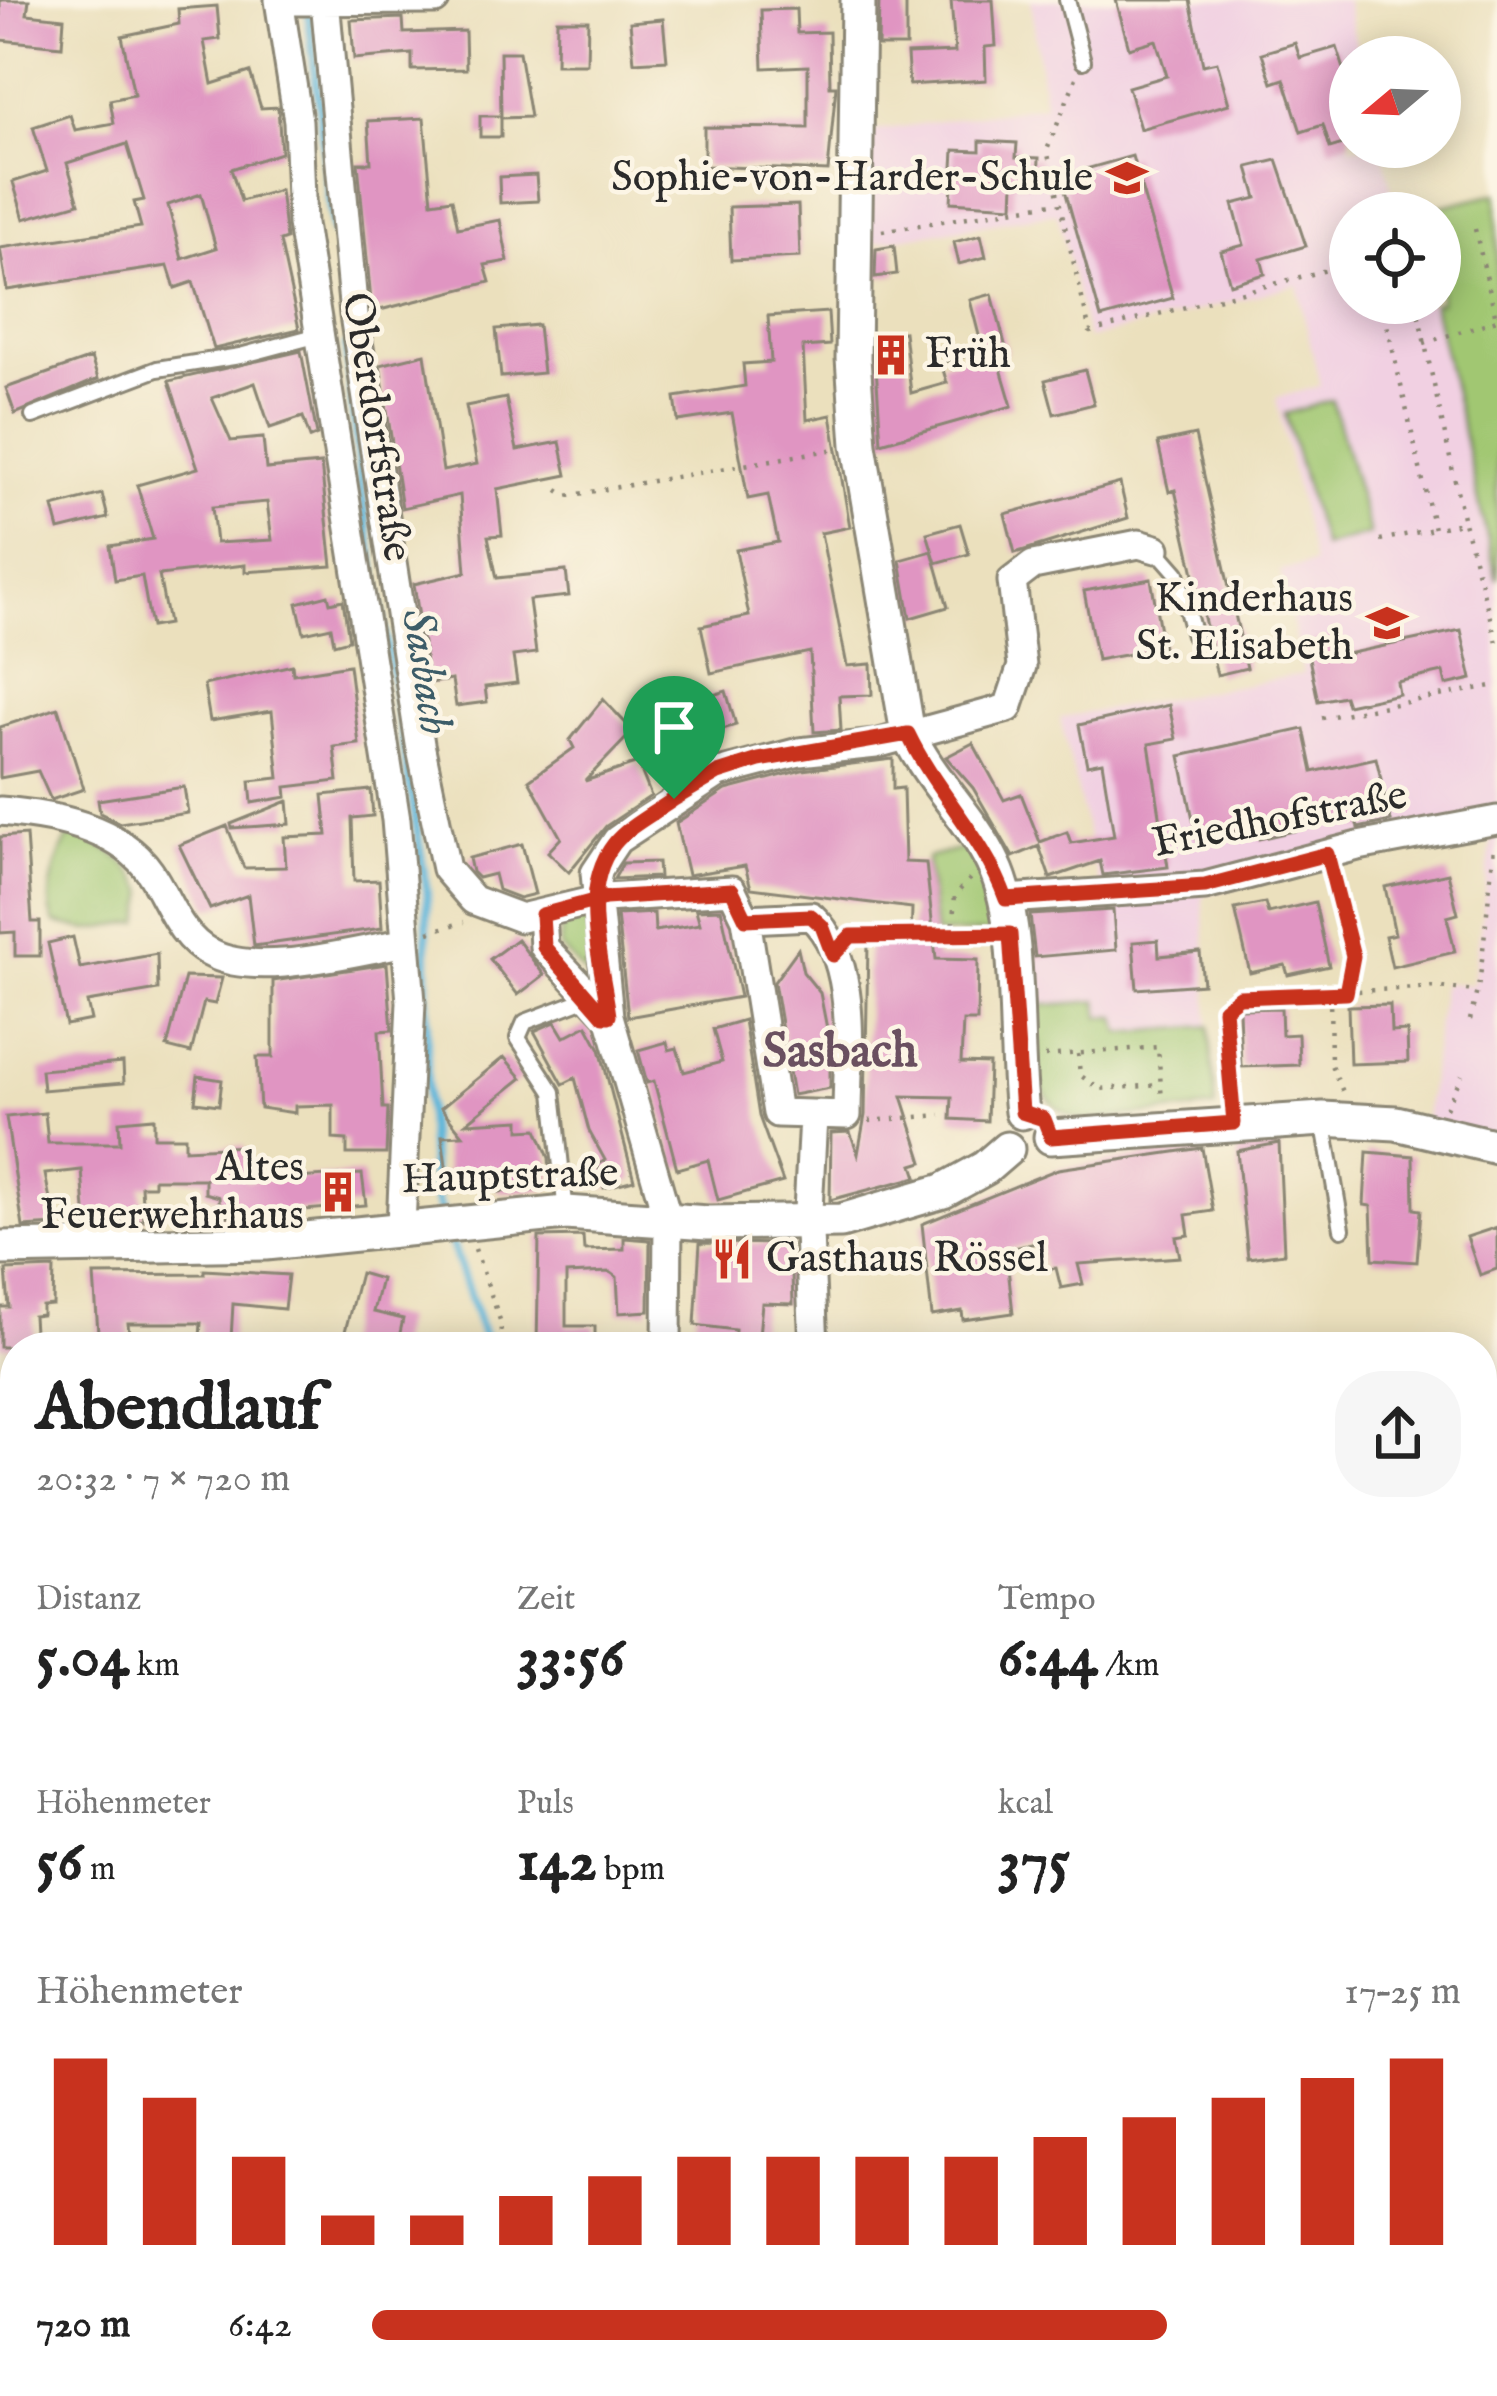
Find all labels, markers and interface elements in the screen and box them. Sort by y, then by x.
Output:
north arrow [1329,36,1461,168]
map controls [1329,36,1461,324]
place label: Sophie-von-Harder-Schule [611,152,1093,205]
school or university icon: Sophie-von-Harder-Schule [1104,155,1150,201]
button: locate [1329,192,1461,324]
street label: Oberdorfstraße [329,289,423,565]
place label: Früh [925,329,1011,382]
building icon: Früh [868,332,914,378]
place label: Kinderhaus St. Elisabeth [1136,573,1353,674]
school or university icon: Kinderhaus St. Elisabeth [1364,600,1410,646]
water label: Sasbach [387,605,463,739]
pin [623,676,725,799]
icon: arrive [641,694,707,760]
street label: Friedhofstraße [1148,769,1412,871]
district label: Sasbach [763,1023,918,1083]
place label: Altes Feuerwehrhaus [40,1142,304,1243]
street label: Hauptstraße [401,1147,619,1207]
building icon: Altes Feuerwehrhaus [315,1169,361,1215]
place label: Gasthaus Rössel [766,1233,1048,1286]
restaurant icon: Gasthaus Rössel [709,1236,755,1282]
text: Abendlauf [36,1368,321,1452]
button: share [1335,1371,1461,1497]
text: 20:32 · 7 × 720 m [36,1455,290,1504]
text: Distanz [36,1579,141,1621]
text: Zeit [517,1579,575,1621]
text: Tempo [998,1579,1096,1621]
text: 5.04 [36,1621,130,1697]
text: 33:56 [517,1621,625,1697]
text: 6:44 [998,1621,1098,1697]
text: km [130,1645,180,1687]
text: /km [1098,1645,1160,1687]
text: Höhenmeter [36,1783,211,1825]
text: Puls [517,1783,574,1825]
text: kcal [998,1783,1053,1825]
text: 56 [36,1825,83,1901]
text: 142 [517,1825,597,1901]
text: 375 [998,1825,1070,1901]
text: m [83,1849,116,1891]
text: bpm [597,1849,665,1891]
text: Höhenmeter [36,1968,243,2017]
text: 17–25 m [1344,1968,1461,2017]
text: 720 m [36,2301,130,2350]
text: 6:42 [228,2301,292,2350]

